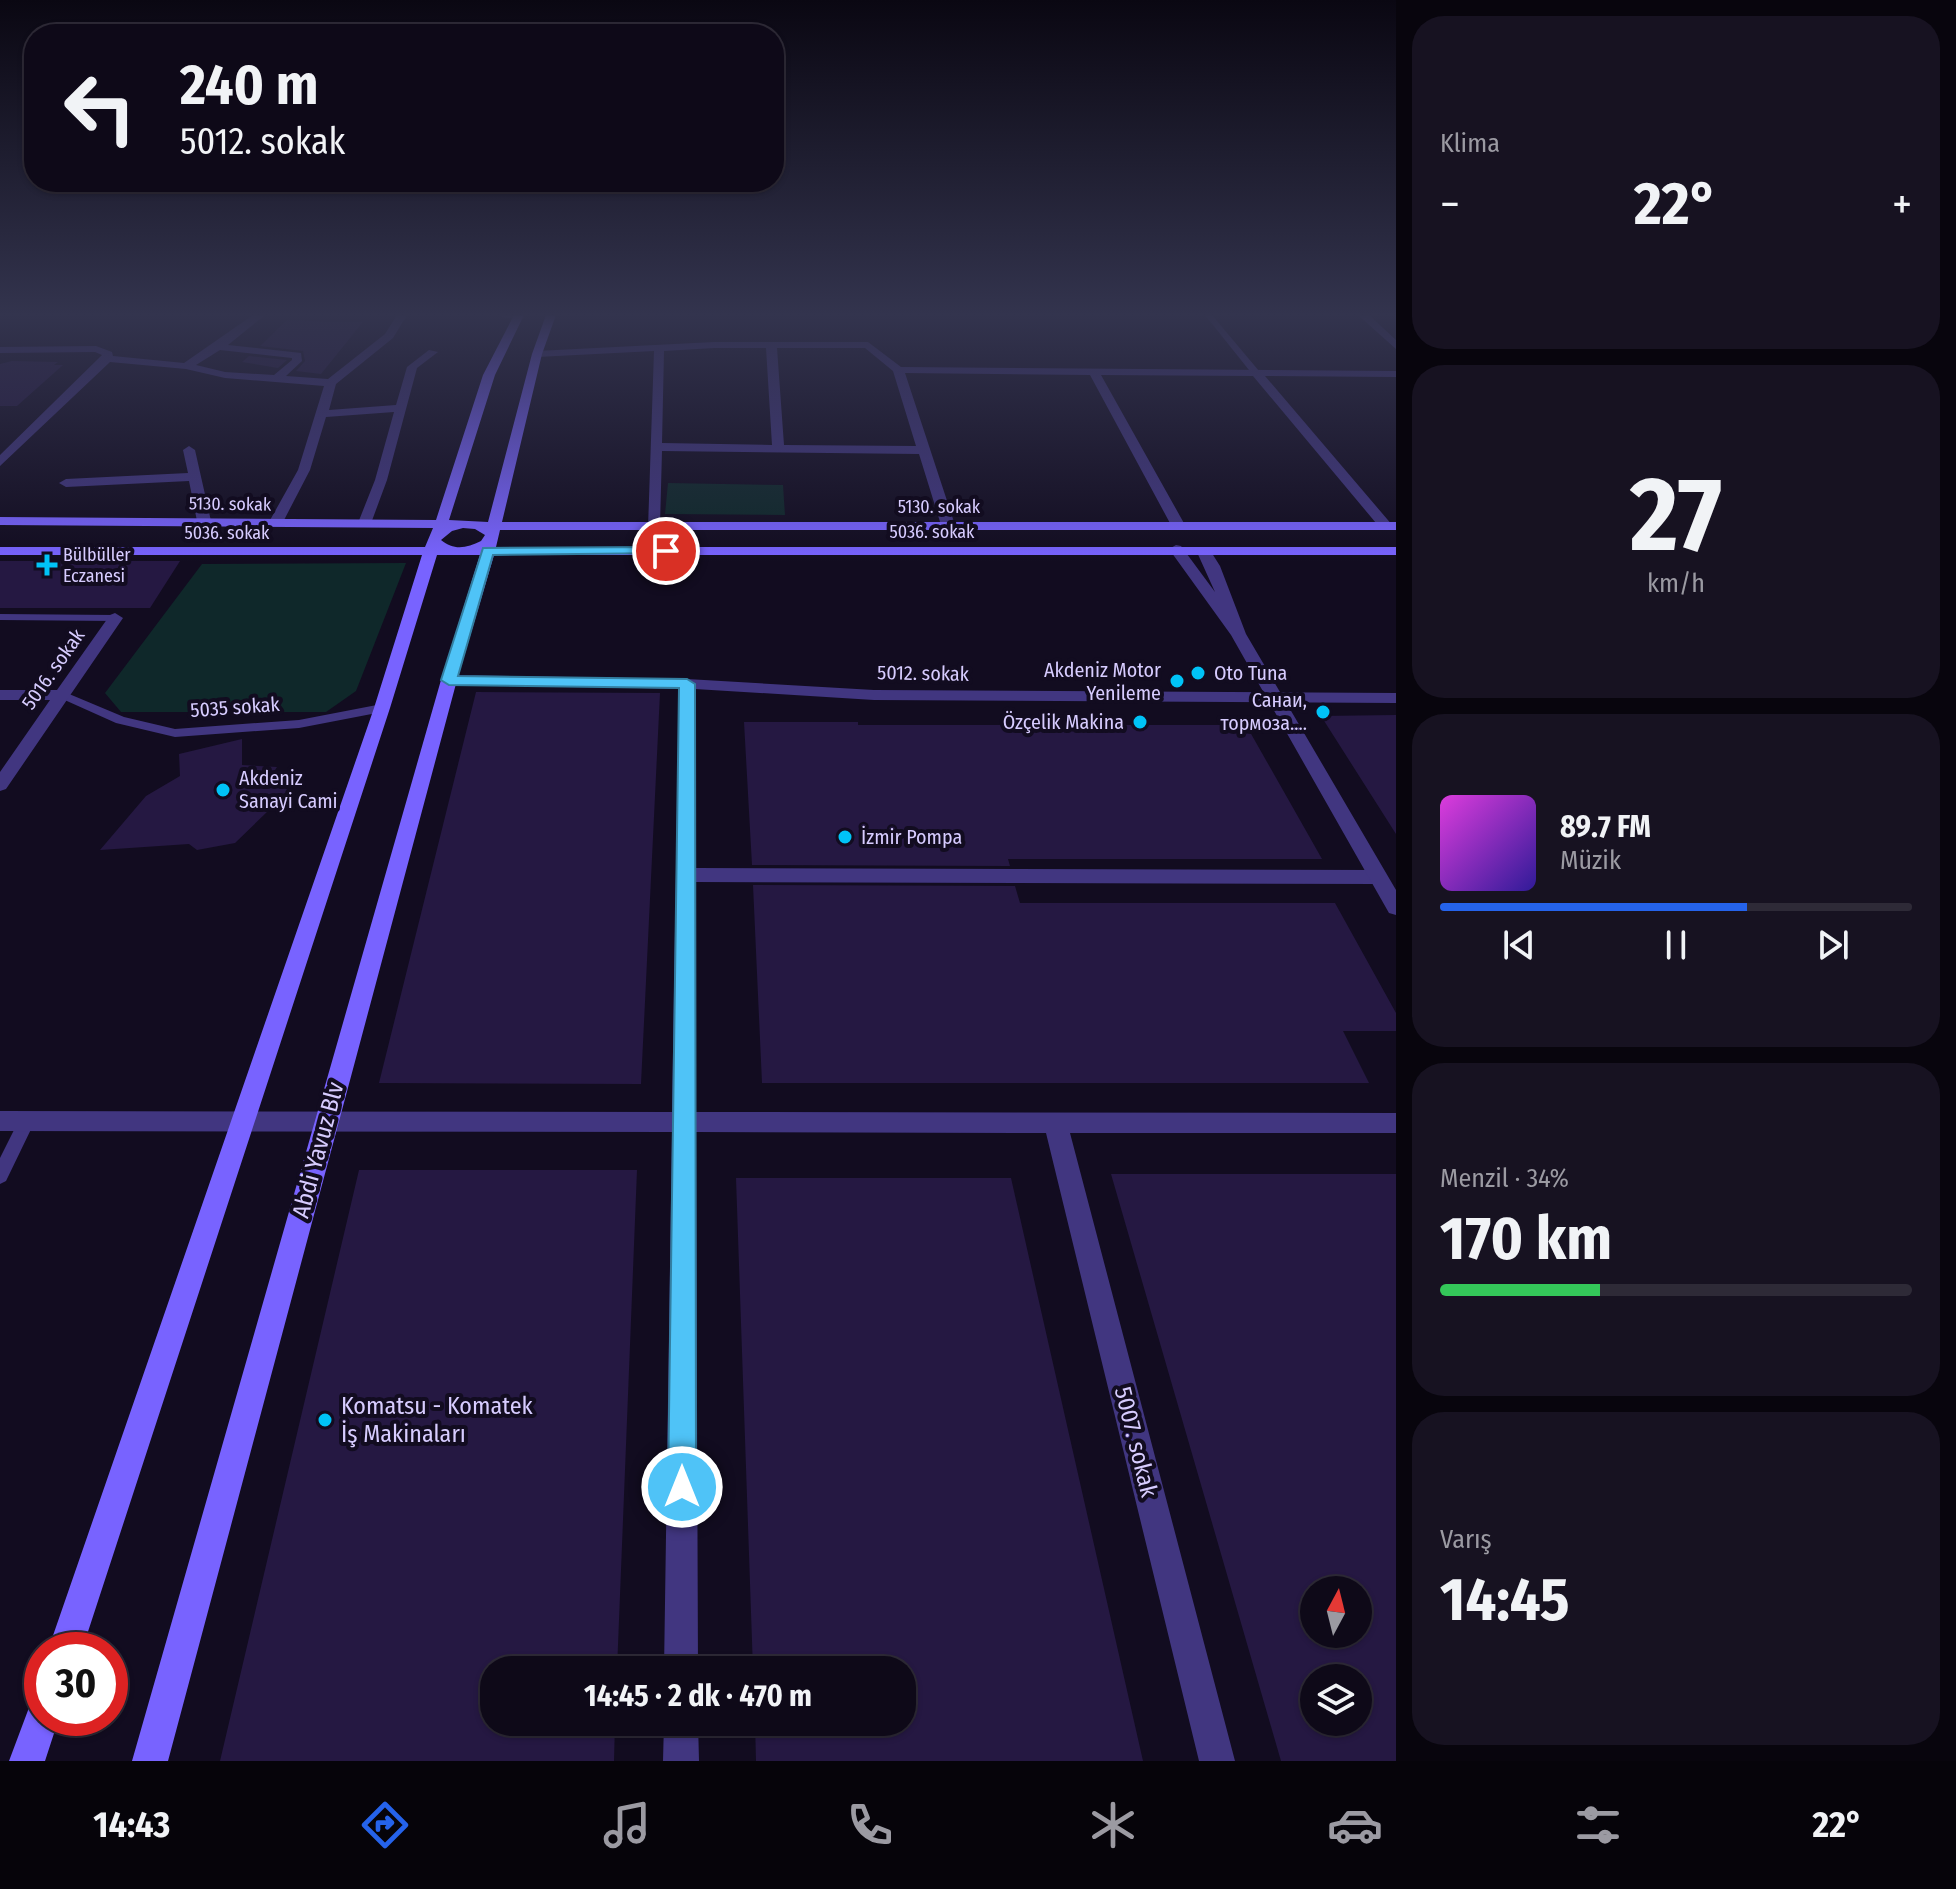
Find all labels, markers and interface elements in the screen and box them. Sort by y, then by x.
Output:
text: 240 m [180,52,319,119]
icon: left [48,56,152,160]
text: 5012. sokak [180,120,345,164]
text: Klima [1440,128,1500,159]
text: 22° [1634,168,1718,240]
text: − [1440,178,1460,231]
text: + [1892,178,1912,231]
text: 27 [1630,453,1722,578]
street label: 5130. sokak [189,492,272,516]
street label: 5130. sokak [898,496,981,518]
pin [632,517,700,585]
street label: 5036. sokak [889,521,975,543]
street label: 5036. sokak [184,522,270,544]
icon: arrive [644,529,688,573]
place label: Bülbüller Eczanesi [63,544,131,587]
marker: Bülbüller Eczanesi [38,556,56,574]
text: km/h [1647,568,1705,599]
street label: 5016. sokak [17,623,90,714]
place label: Akdeniz Motor Yenileme [1044,658,1161,705]
street label: 5012. sokak [877,660,970,686]
place label: Oto Tuna [1214,661,1287,685]
marker: Oto Tuna [1189,664,1207,682]
marker: Akdeniz Motor Yenileme [1168,672,1186,690]
place label: Санаи, тормоза.... [1221,688,1307,735]
street label: 5035 sokak [190,692,281,722]
marker: Санаи, тормоза.... [1314,703,1332,721]
place label: Özçelik Makina [1003,710,1124,734]
marker: Özçelik Makina [1131,713,1149,731]
place label: Akdeniz Sanayi Cami [239,766,338,813]
marker: Akdeniz Sanayi Cami [214,781,232,799]
text: 89.7 FM [1560,809,1651,845]
place label: İzmir Pompa [861,825,962,849]
marker: İzmir Pompa [836,828,854,846]
text: Müzik [1560,845,1621,876]
icon: previous [1497,923,1541,967]
icon: pause [1654,923,1698,967]
icon: next [1811,923,1855,967]
street label: Abdi Yavuz Blv [286,1079,350,1221]
text: Menzil · 34% [1440,1163,1569,1194]
text: 170 km [1440,1203,1612,1275]
street label: 5007. sokak [1109,1384,1163,1501]
place label: Komatsu - Komatek İş Makinaları [341,1392,534,1448]
marker: Komatsu - Komatek İş Makinaları [316,1411,334,1429]
position arrow [640,1445,724,1529]
text: Varış [1440,1524,1492,1555]
text: 14:45 [1440,1564,1569,1636]
north arrow [1300,1576,1372,1648]
map controls [1300,1576,1372,1736]
speed limit sign: 30 [24,1632,128,1736]
button: layers [1300,1664,1372,1736]
text: 14:45 · 2 dk · 470 m [584,1678,812,1714]
icon: directions [357,1797,413,1853]
icon: music [599,1797,655,1853]
icon: phone [842,1797,898,1853]
icon: climate [1085,1797,1141,1853]
icon: car [1327,1797,1383,1853]
icon: filters [1570,1797,1626,1853]
text: 14:43 [93,1803,170,1847]
text: 22° [1813,1803,1863,1847]

